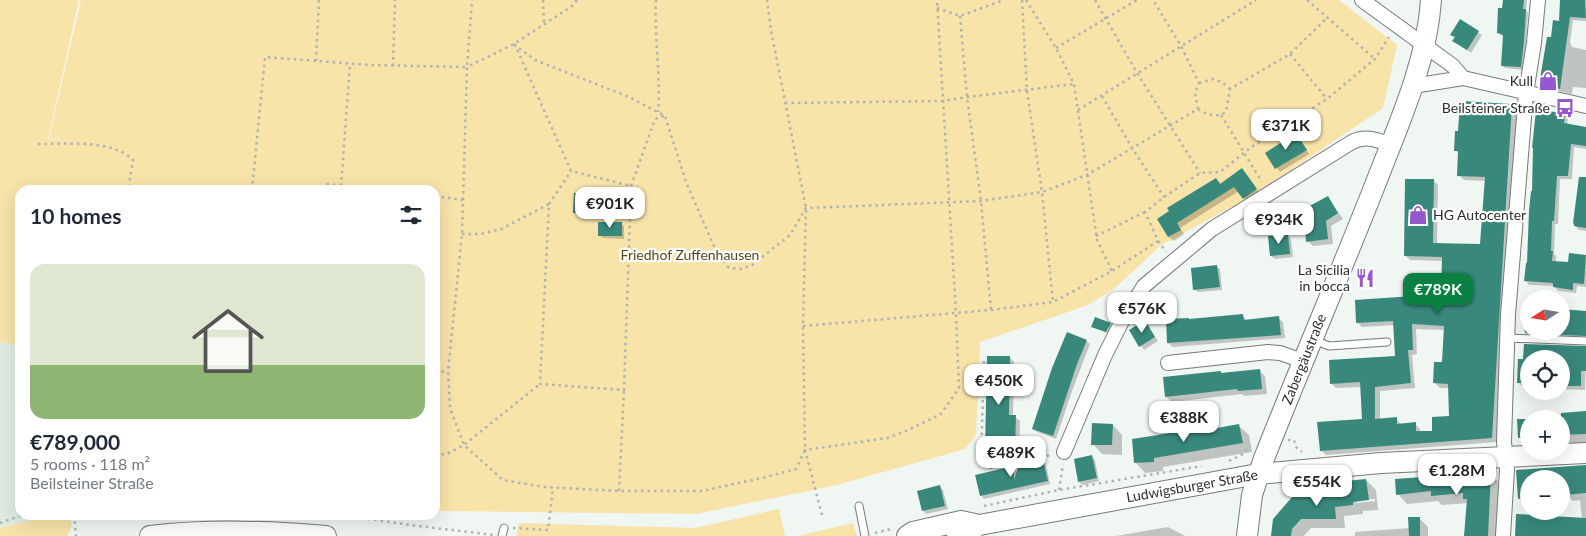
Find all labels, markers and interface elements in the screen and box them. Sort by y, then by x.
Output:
shop icon: Kull [1537,70,1559,92]
place label: Kull [1510,72,1533,89]
bus stop icon: Beilsteiner Straße [1554,97,1576,119]
place label: Beilsteiner Straße [1442,99,1550,116]
pin: €371K [1251,108,1321,151]
text: €371K [1262,115,1310,134]
pin: €901K [575,186,645,229]
text: €901K [586,193,634,212]
icon: filters [397,201,425,229]
pin: €934K [1244,202,1314,245]
text: 10 homes [30,203,121,228]
shop icon: HG Autocenter [1407,204,1429,226]
place label: HG Autocenter [1433,206,1526,223]
text: €934K [1255,209,1303,228]
park label: Friedhof Zuffenhausen [621,246,759,263]
place label: La Sicilia in bocca [1298,261,1350,294]
restaurant icon: La Sicilia in bocca [1354,267,1376,289]
pin: €789K [1403,272,1473,315]
text: €789K [1414,279,1462,298]
north arrow [1520,290,1570,340]
map controls [1520,290,1570,520]
pin: €576K [1107,292,1177,334]
icon: home [183,296,273,386]
text: €576K [1118,298,1166,317]
street label: Zabergäustraße [1278,311,1329,407]
button: locate [1520,350,1570,400]
pin: €450K [964,364,1034,406]
text: €450K [975,370,1023,389]
pin: €388K [1149,400,1219,443]
text: €388K [1160,407,1208,426]
button: + [1520,410,1570,460]
text: €789,000 [30,429,120,454]
pin: €489K [976,436,1046,478]
text: €489K [987,442,1035,461]
text: 5 rooms · 118 m² [30,454,150,473]
pin: €1.28M [1416,454,1498,496]
text: €1.28M [1429,460,1485,479]
pin: €554K [1282,464,1352,507]
street label: Ludwigsburger Straße [1125,466,1259,505]
button: − [1520,470,1570,520]
text: €554K [1293,471,1341,490]
text: Beilsteiner Straße [30,473,154,492]

